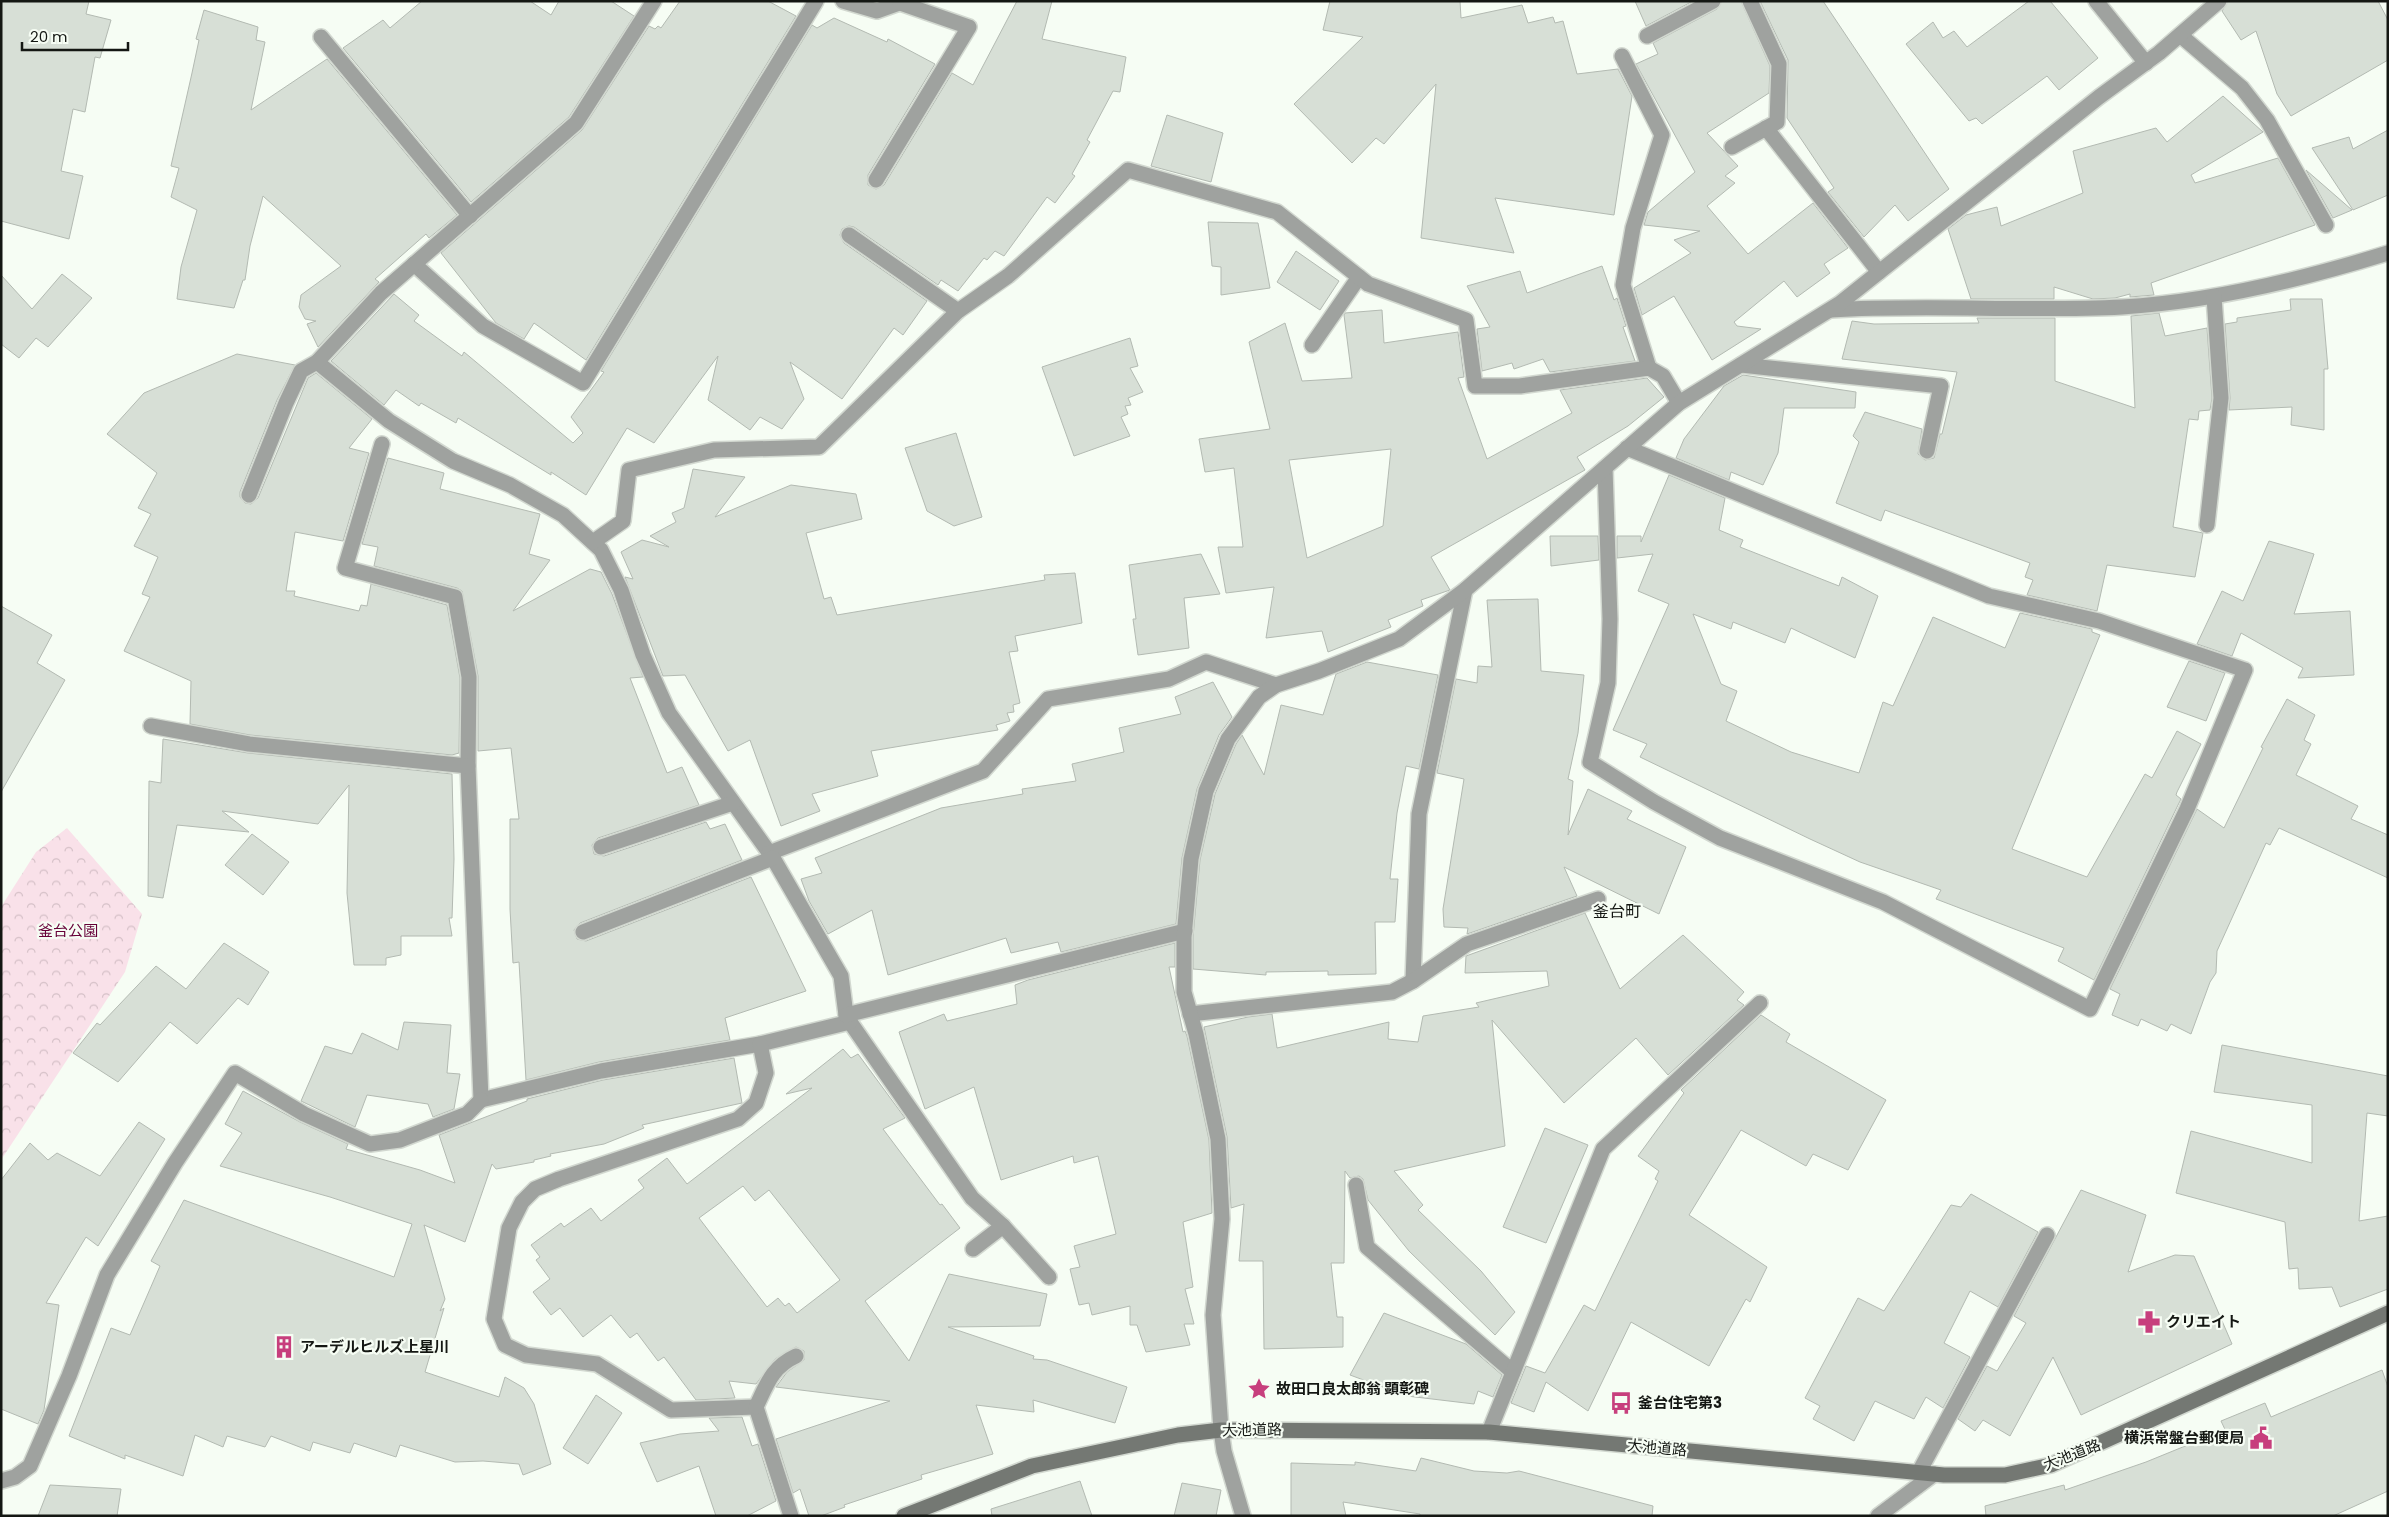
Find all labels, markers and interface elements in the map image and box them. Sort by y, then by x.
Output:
scale bar [22,20,129,52]
text: 20 m [30,26,68,47]
district label: 釜台町 [1593,900,1641,923]
park label: 釜台公園 [38,920,98,941]
pharmacy icon: クリエイト [2136,1309,2162,1335]
place label: クリエイト [2166,1311,2241,1332]
building icon: アーデルヒルズ上星川 [271,1334,297,1360]
place label: アーデルヒルズ上星川 [300,1336,449,1357]
place icon: 故田口良太郎翁 顕彰碑 [1246,1376,1272,1402]
place label: 故田口良太郎翁 顕彰碑 [1276,1378,1429,1399]
bus stop icon: 釜台住宅第3 [1608,1390,1634,1416]
place label: 釜台住宅第3 [1638,1392,1722,1413]
street label: 大池道路 [1222,1418,1282,1441]
public building icon: 横浜常盤台郵便局 [2248,1425,2274,1451]
place label: 横浜常盤台郵便局 [2124,1427,2244,1448]
street label: 大池道路 [1626,1434,1688,1461]
street label: 大池道路 [2040,1434,2104,1475]

